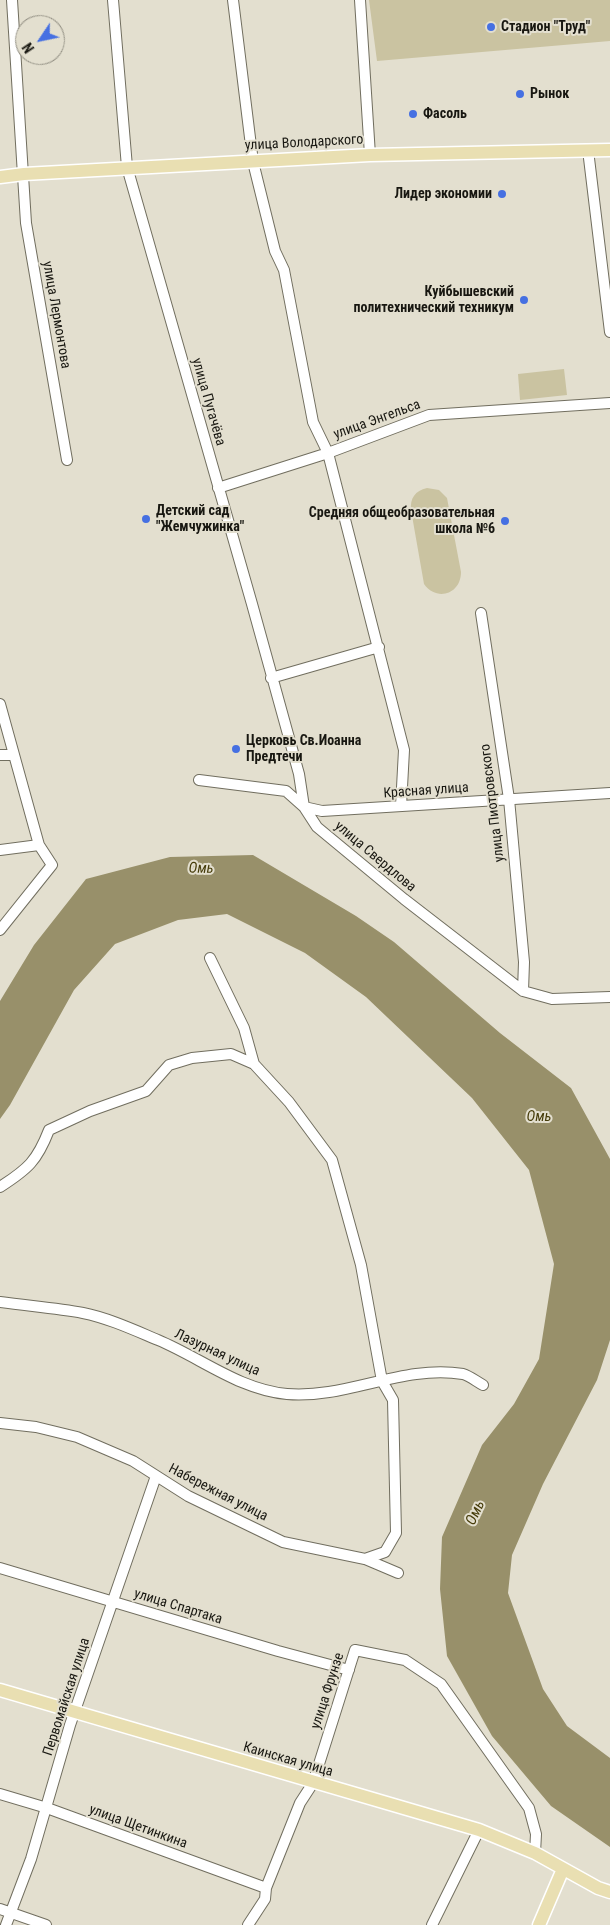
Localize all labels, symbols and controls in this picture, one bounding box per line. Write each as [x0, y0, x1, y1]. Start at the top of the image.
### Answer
north arrow [15, 15, 65, 65]
place label: Стадион "Труд" [501, 19, 590, 35]
marker: Стадион "Труд" [485, 21, 497, 33]
text: N [19, 40, 37, 56]
place label: Рынок [530, 86, 569, 102]
marker: Рынок [514, 88, 526, 100]
place label: Фасоль [423, 106, 467, 122]
marker: Фасоль [407, 108, 419, 120]
street label: улица Володарского [244, 132, 364, 154]
place label: Лидер экономии [394, 186, 492, 202]
marker: Лидер экономии [496, 188, 508, 200]
street label: улица Лермонтова [38, 260, 74, 370]
place label: Куйбышевский политехнический техникум [353, 284, 514, 316]
marker: Куйбышевский политехнический техникум [518, 294, 530, 306]
street label: улица Пугачёва [187, 356, 229, 448]
street label: улица Энгельса [331, 397, 423, 443]
place label: Детский сад "Жемчужинка" [156, 503, 244, 536]
place label: Средняя общеобразовательная школа №6 [309, 505, 495, 538]
marker: Детский сад "Жемчужинка" [140, 513, 152, 525]
marker: Средняя общеобразовательная школа №6 [499, 515, 511, 527]
place label: Церковь Св.Иоанна Предтечи [246, 733, 361, 766]
marker: Церковь Св.Иоанна Предтечи [230, 743, 242, 755]
street label: улица Пиотровского [477, 743, 509, 863]
street label: Красная улица [383, 780, 469, 802]
street label: улица Свердлова [331, 818, 419, 896]
water label: Омь [188, 860, 214, 878]
water label: Омь [526, 1108, 552, 1126]
street label: Лазурная улица [172, 1326, 262, 1380]
street label: Набережная улица [166, 1461, 270, 1525]
water label: Омь [463, 1498, 489, 1528]
street label: улица Спартака [132, 1586, 224, 1628]
street label: Первомайская улица [40, 1636, 94, 1758]
street label: улица Фрунзе [308, 1651, 348, 1731]
street label: Каинская улица [241, 1739, 335, 1781]
street label: улица Щетинкина [87, 1801, 189, 1853]

